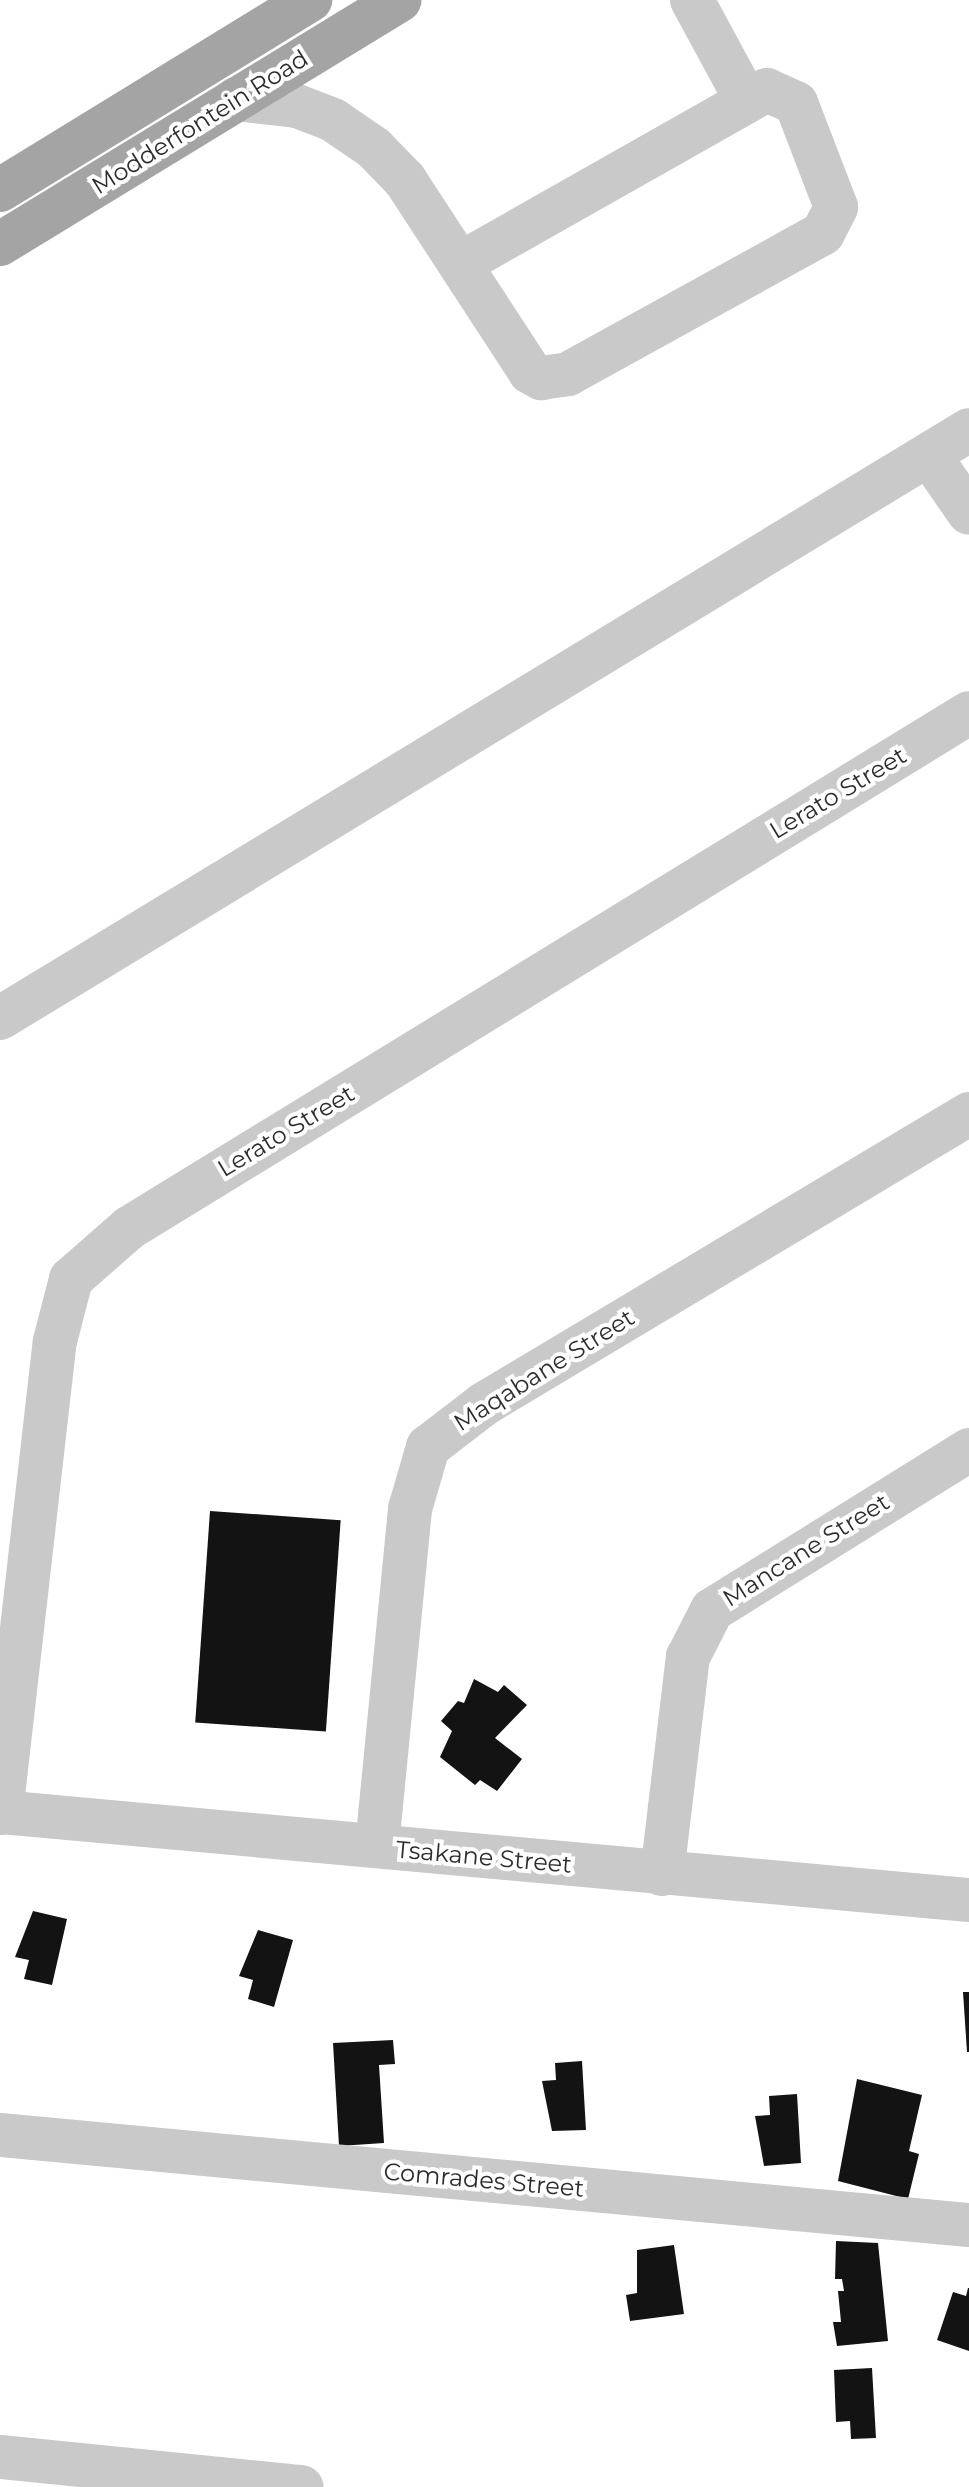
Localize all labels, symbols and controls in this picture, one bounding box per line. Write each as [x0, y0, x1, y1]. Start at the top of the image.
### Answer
street label: Modderfontein Road [87, 44, 313, 200]
street label: Lerato Street [764, 741, 912, 845]
street label: Lerato Street [212, 1079, 360, 1183]
street label: Maqabane Street [448, 1303, 640, 1437]
street label: Mancane Street [718, 1487, 894, 1613]
street label: Tsakane Street [395, 1835, 573, 1879]
street label: Comrades Street [383, 2157, 585, 2203]

